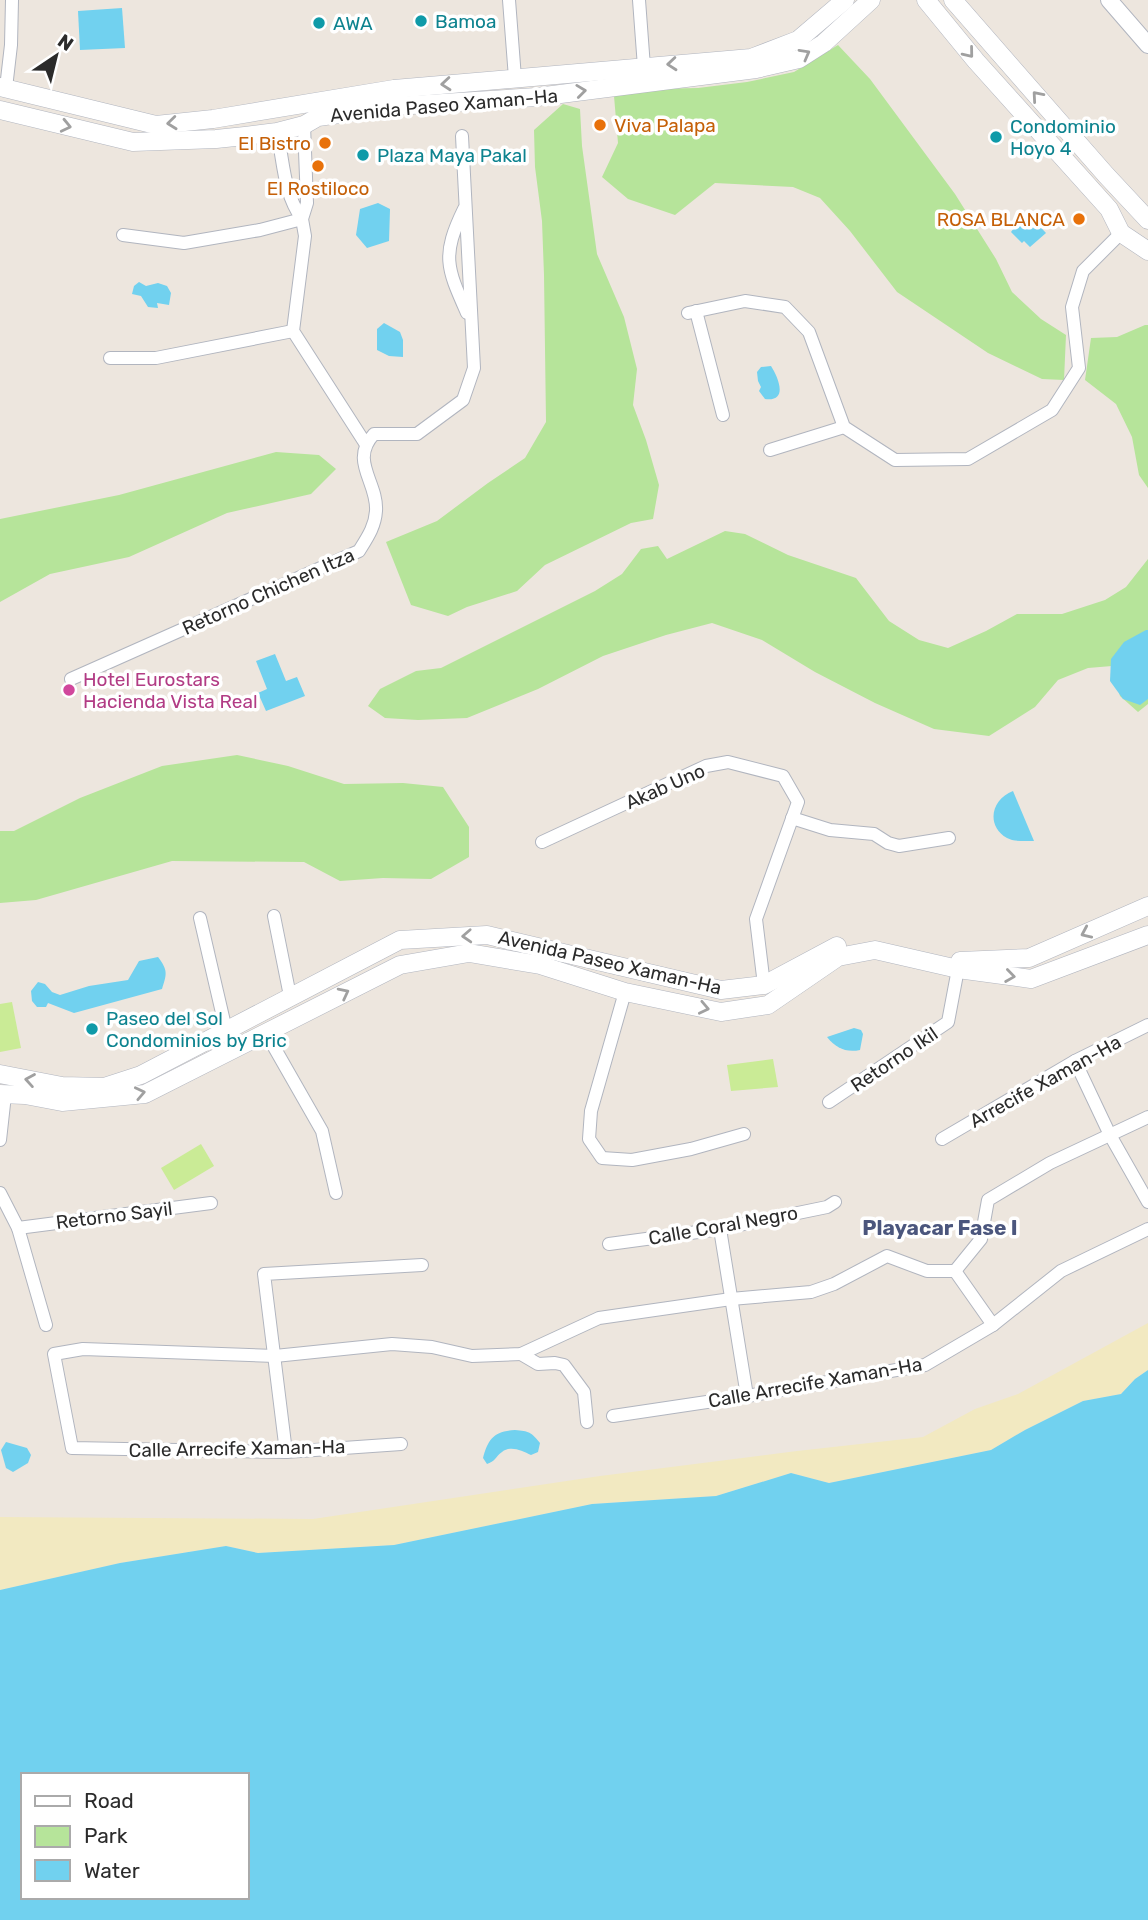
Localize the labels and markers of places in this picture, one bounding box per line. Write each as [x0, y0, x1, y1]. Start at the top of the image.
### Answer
place label: Bamoa [435, 10, 496, 33]
place label: AWA [333, 12, 373, 35]
marker: Bamoa [413, 13, 429, 29]
marker: AWA [311, 15, 327, 31]
place label: Viva Palapa [614, 114, 716, 137]
place label: Condominio Hoyo 4 [1010, 115, 1116, 160]
marker: Viva Palapa [592, 117, 608, 133]
marker: Condominio Hoyo 4 [988, 129, 1004, 145]
place label: El Bistro [238, 132, 311, 155]
marker: El Bistro [317, 135, 333, 151]
place label: Plaza Maya Pakal [377, 144, 527, 167]
marker: Plaza Maya Pakal [355, 147, 371, 163]
marker: El Rostiloco [310, 158, 326, 174]
place label: El Rostiloco [267, 177, 369, 200]
place label: ROSA BLANCA [937, 208, 1065, 231]
marker: ROSA BLANCA [1071, 211, 1087, 227]
place label: Hotel Eurostars Hacienda Vista Real [83, 668, 258, 713]
marker: Hotel Eurostars Hacienda Vista Real [61, 682, 77, 698]
place label: Paseo del Sol Condominios by Bric [106, 1007, 287, 1052]
marker: Paseo del Sol Condominios by Bric [84, 1021, 100, 1037]

